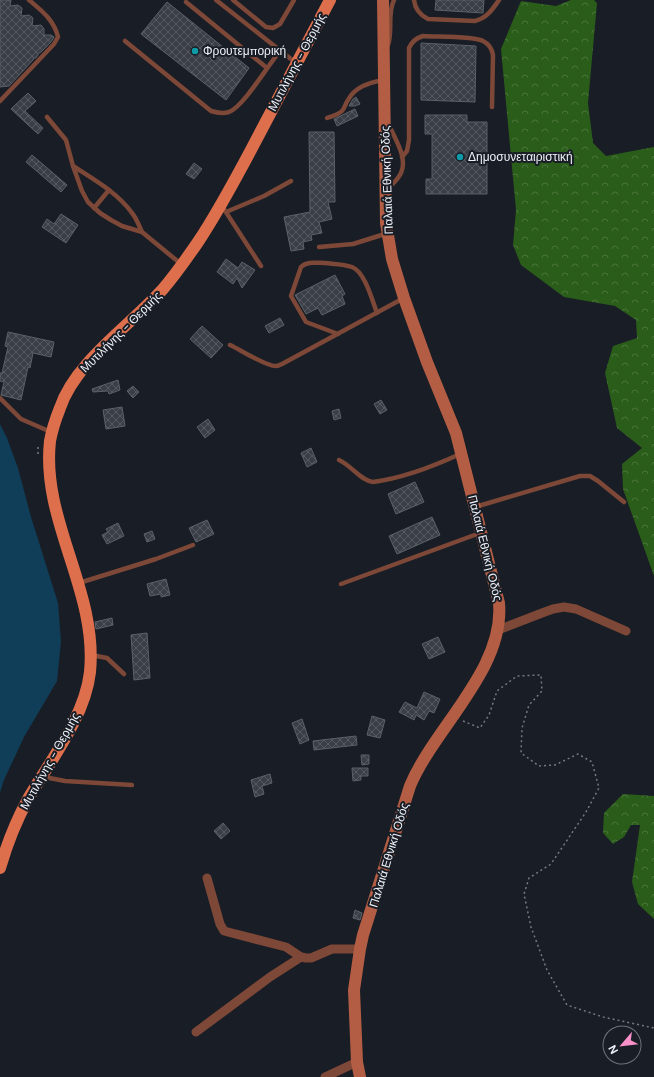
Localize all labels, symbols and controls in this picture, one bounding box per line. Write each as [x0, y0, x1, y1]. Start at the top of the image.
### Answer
street label: Μυτιλήνης - Θερμής [264, 10, 330, 114]
place label: Φρουτεμπορική [203, 43, 286, 59]
marker: Φρουτεμπορική [190, 46, 200, 56]
street label: Παλαιά Εθνική Οδός [377, 125, 397, 235]
place label: Δημοσυνεταιριστική [468, 149, 573, 165]
marker: Δημοσυνεταιριστική [455, 152, 465, 162]
street label: Μυτιλήνης - Θερμής [77, 288, 165, 376]
street label: Παλαιά Εθνική Οδός [464, 493, 506, 603]
street label: Μυτιλήνης - Θερμής [17, 709, 83, 812]
street label: Παλαιά Εθνική Οδός [365, 800, 413, 909]
north arrow [602, 1025, 642, 1065]
text: N [605, 1043, 621, 1057]

